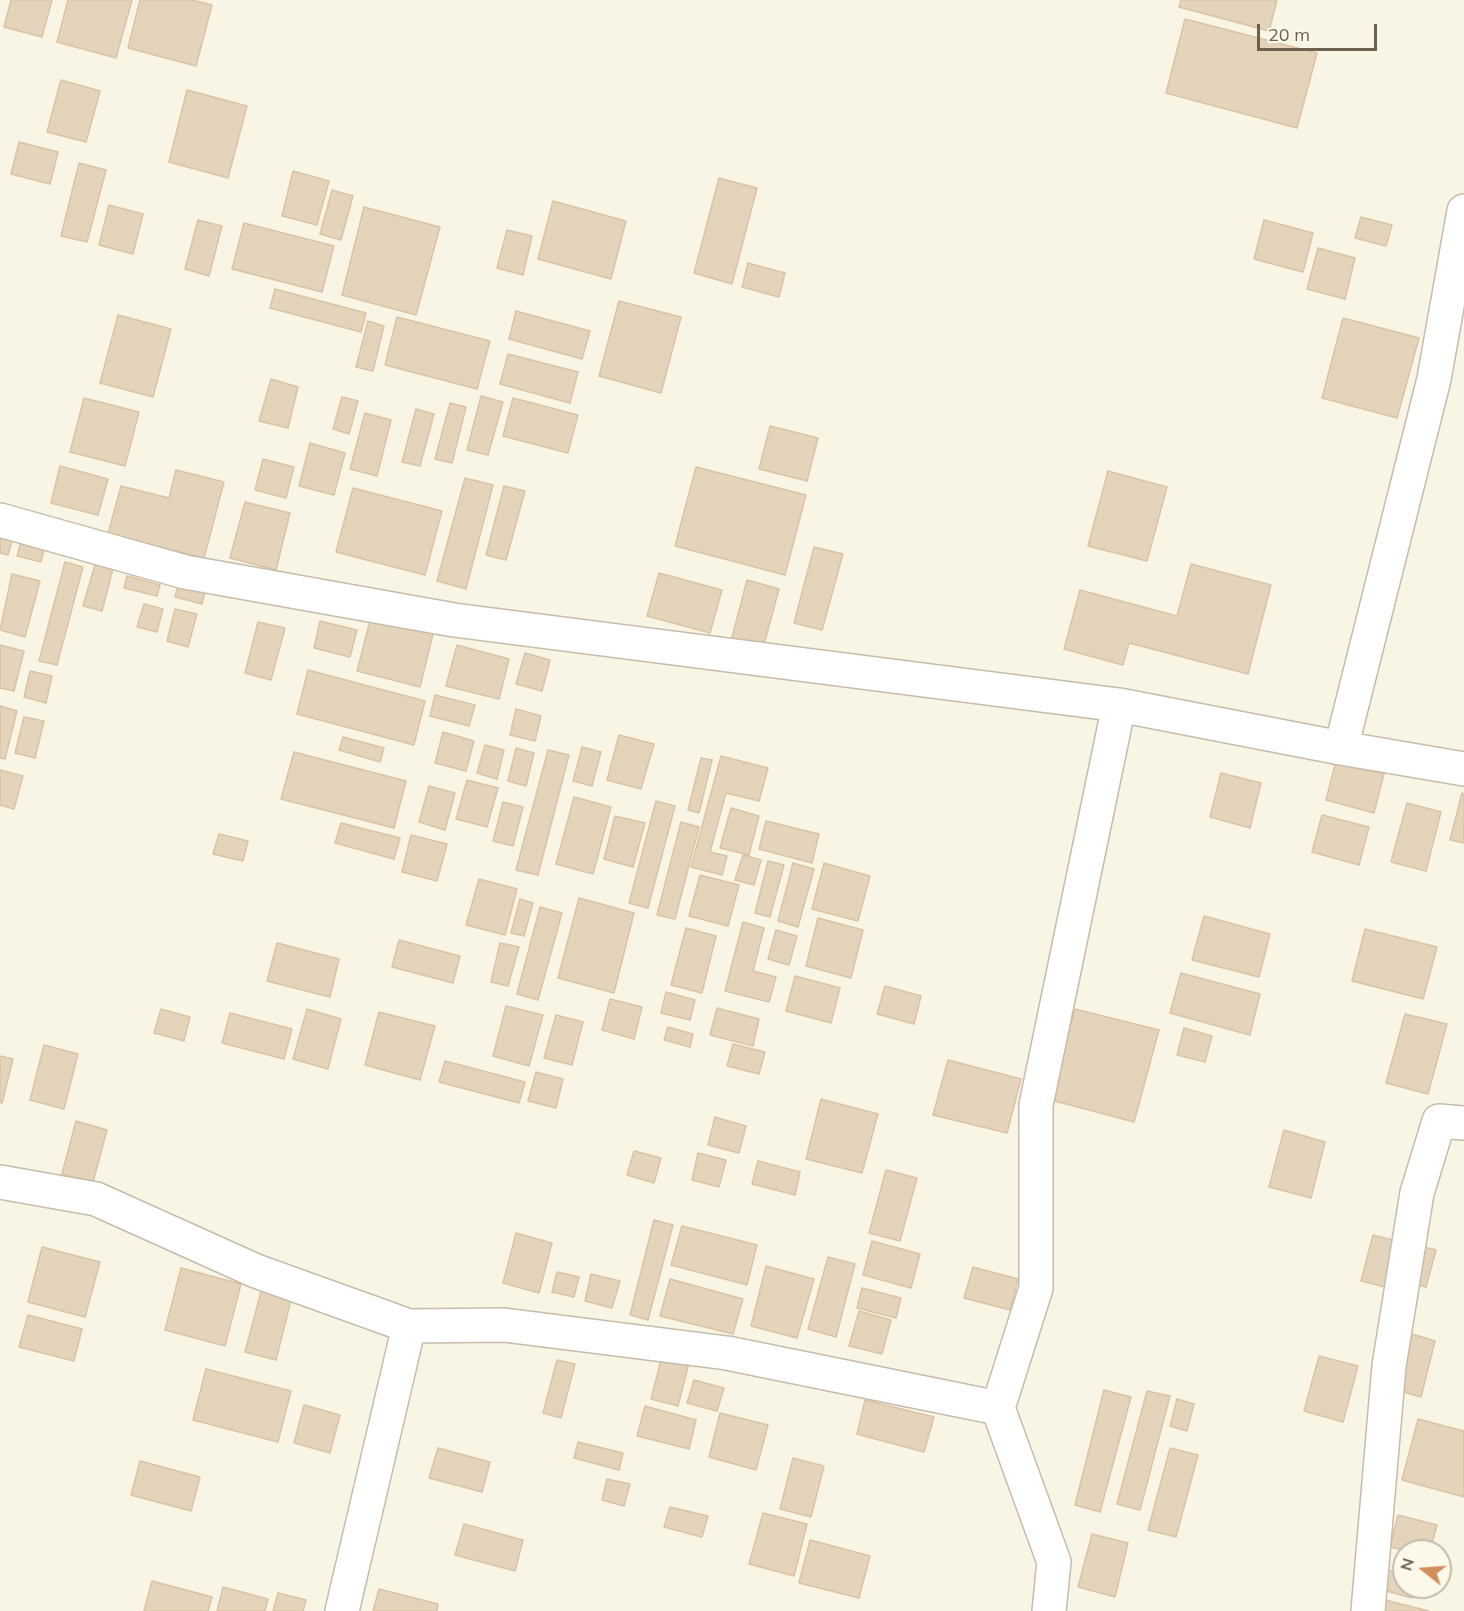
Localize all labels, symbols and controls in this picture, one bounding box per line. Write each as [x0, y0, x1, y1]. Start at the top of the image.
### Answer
scale bar [1260, 12, 1380, 50]
text: 20 m [1268, 23, 1310, 46]
north arrow [1392, 1539, 1452, 1599]
text: N [1395, 1556, 1418, 1573]

